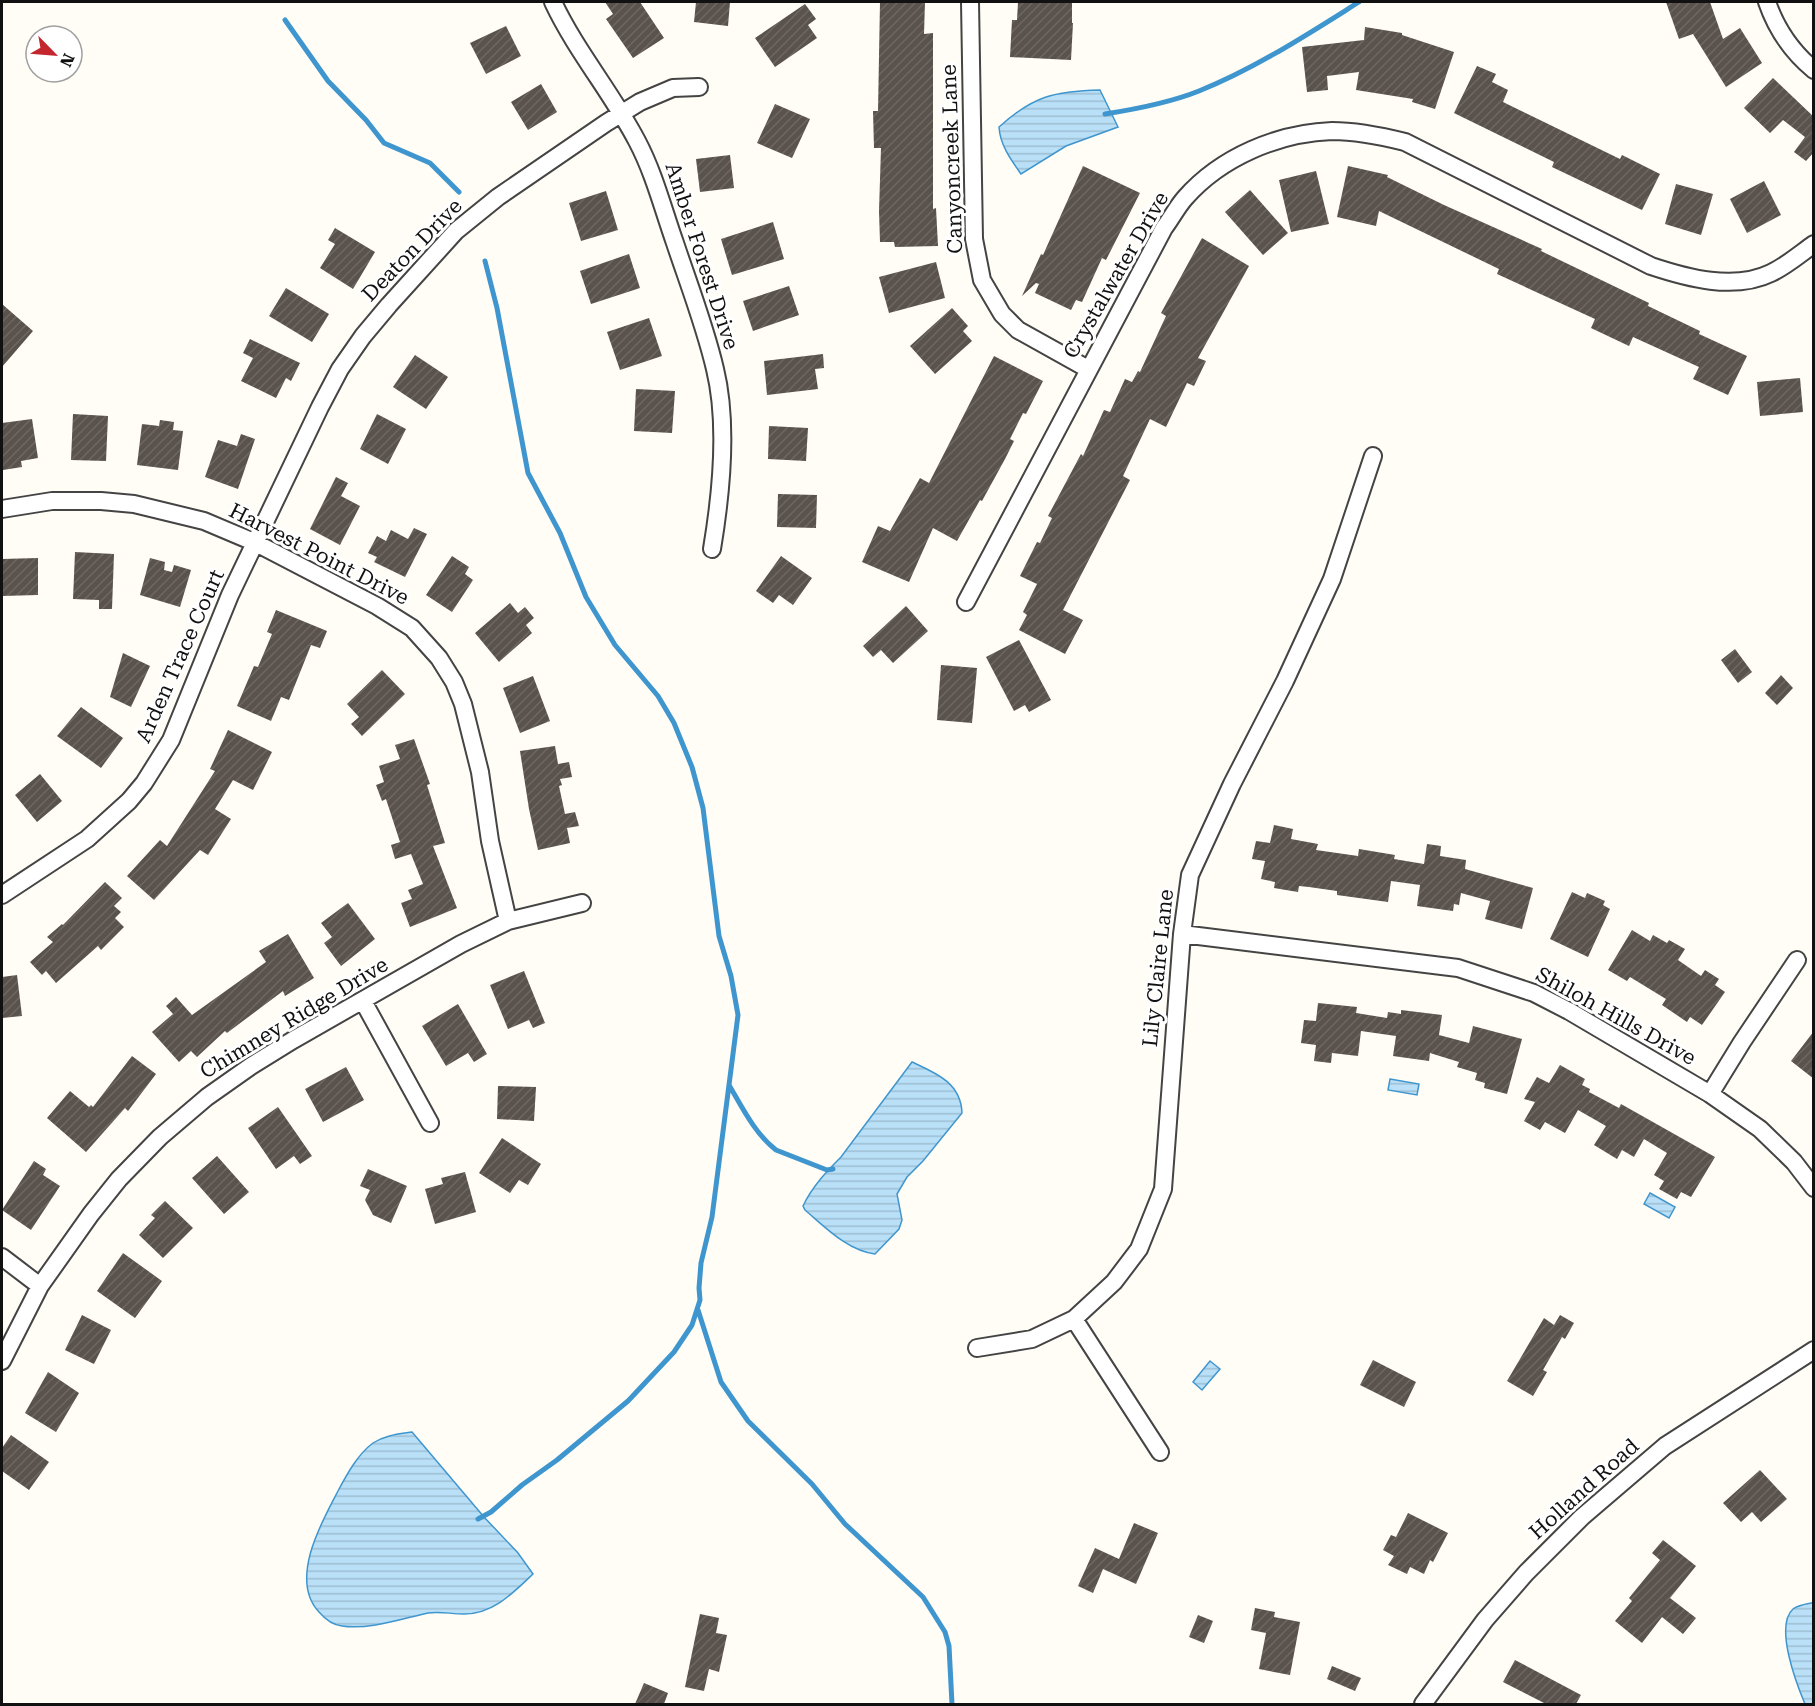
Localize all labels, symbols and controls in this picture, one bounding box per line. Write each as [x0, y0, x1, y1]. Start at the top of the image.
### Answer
north arrow [24, 24, 84, 84]
text: N [56, 51, 78, 70]
street label: Canyoncreek Lane [937, 64, 967, 254]
street label: Amber Forest Drive [660, 160, 744, 352]
street label: Crystalwater Drive [1059, 188, 1173, 362]
street label: Deaton Drive [357, 194, 467, 306]
street label: Harvest Point Drive [225, 498, 413, 610]
street label: Arden Trace Court [131, 566, 229, 746]
street label: Lily Claire Lane [1138, 888, 1178, 1048]
street label: Chimney Ridge Drive [196, 952, 392, 1084]
street label: Shiloh Hills Drive [1532, 962, 1700, 1070]
street label: Holland Road [1525, 1433, 1644, 1544]

